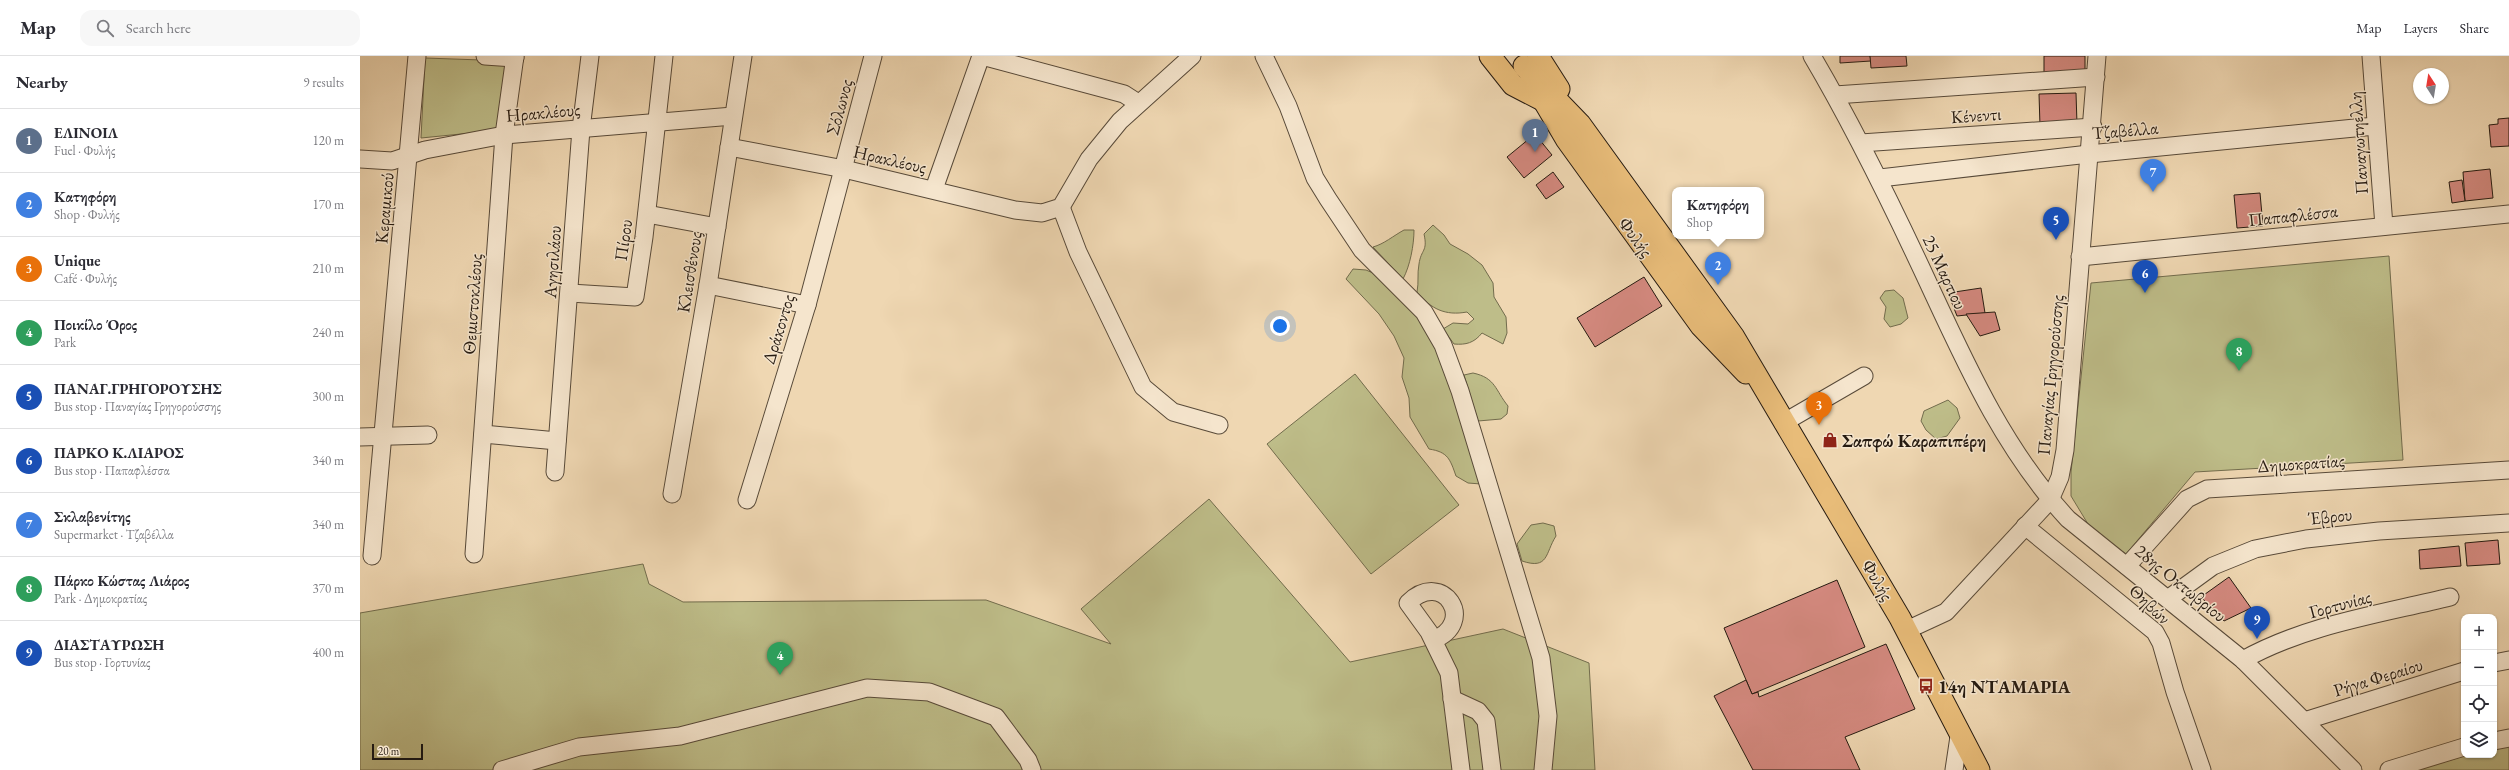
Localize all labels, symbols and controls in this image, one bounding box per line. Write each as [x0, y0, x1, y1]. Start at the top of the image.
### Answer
search box [80, 10, 360, 46]
text: Map [20, 15, 56, 40]
icon: search [94, 17, 116, 39]
text: Search here [126, 18, 191, 37]
text: Map [2356, 19, 2381, 37]
text: Layers [2403, 19, 2438, 37]
text: Share [2460, 19, 2489, 37]
north arrow [2413, 68, 2449, 104]
text: Nearby [16, 71, 68, 93]
text: 9 results [303, 74, 344, 91]
street label: Σόλωνος [820, 76, 858, 138]
street label: Παναγωτηελλη [2343, 91, 2373, 195]
street label: Ηρακλέους [505, 97, 581, 127]
street label: Κένεντι [1950, 102, 2002, 128]
street label: Τζαβέλλα [2091, 116, 2160, 144]
pin: 1 [1522, 119, 1548, 152]
text: ΕΛΙΝΟΙΛ [54, 123, 118, 142]
text: 1 [26, 132, 32, 149]
text: 120 m [313, 132, 344, 149]
street label: Ηρακλέους [851, 139, 929, 179]
text: Fuel · Φυλής [54, 142, 115, 159]
pin: 7 [2140, 159, 2166, 192]
street label: Κεραμικού [369, 171, 399, 245]
text: Κατηφόρη [54, 187, 117, 206]
popup [1672, 187, 1764, 239]
text: Κατηφόρη [1687, 195, 1749, 214]
text: 2 [26, 196, 32, 213]
text: 170 m [313, 196, 344, 213]
street label: Παπαφλέσσα [2247, 199, 2340, 231]
text: Shop · Φυλής [54, 206, 120, 223]
pin: 5 [2043, 207, 2069, 240]
street label: Φυλής [1614, 212, 1658, 262]
text: Shop [1687, 214, 1713, 231]
street label: Πίρου [609, 218, 637, 262]
street label: Αγησιλάου [538, 225, 566, 300]
street label: Κλεισθένους [671, 230, 707, 314]
street label: 25 Μαρτιου [1918, 231, 1972, 313]
text: Unique [54, 251, 100, 270]
pin: 2 [1705, 252, 1731, 285]
street label: Θεμιστοκλέους [457, 253, 487, 355]
text: 3 [26, 260, 32, 277]
text: 210 m [313, 260, 344, 277]
pin: 6 [2132, 260, 2158, 293]
text: Café · Φυλής [54, 270, 117, 287]
street label: Δράκοντος [757, 291, 799, 367]
street label: Παναγίας Γρηγορούσσης [2032, 294, 2068, 456]
text: Ποικίλο Όρος [54, 315, 137, 334]
your location [1270, 316, 1290, 336]
text: 4 [26, 324, 32, 341]
text: 240 m [313, 324, 344, 341]
text: Park [54, 334, 76, 351]
pin: 8 [2226, 338, 2252, 371]
text: ΠΑΝΑΓ.ΓΡΗΓΟΡΟΥΣΗΣ [54, 379, 222, 398]
text: 5 [26, 388, 32, 405]
text: 300 m [313, 388, 344, 405]
pin: 3 [1806, 392, 1832, 425]
text: Bus stop · Παναγίας Γρηγορούσσης [54, 398, 221, 415]
place label: Σαπφώ Καραπιπέρη [1842, 429, 1986, 452]
shop icon: Σαπφώ Καραπιπέρη [1821, 431, 1839, 449]
text: ΠΑΡΚΟ Κ.ΛΙΑΡΟΣ [54, 443, 184, 462]
street label: Δημοκρατίας [2257, 448, 2345, 478]
text: 6 [26, 452, 32, 469]
text: 340 m [313, 452, 344, 469]
text: Bus stop · Παπαφλέσσα [54, 462, 170, 479]
street label: Έβρου [2307, 502, 2353, 530]
text: Σκλαβενίτης [54, 507, 131, 526]
text: 7 [26, 516, 32, 533]
text: 340 m [313, 516, 344, 533]
text: Supermarket · Τζαβέλλα [54, 526, 174, 543]
street label: 28ης Οκτωβρίου [2131, 539, 2231, 627]
street label: Φυλής [1857, 555, 1899, 605]
text: Πάρκο Κώστας Λιάρος [54, 571, 189, 590]
street label: Θηβών [2124, 579, 2176, 629]
text: 8 [26, 580, 32, 597]
text: 370 m [313, 580, 344, 597]
street label: Γορτυνίας [2306, 585, 2374, 623]
text: Park · Δημοκρατίας [54, 590, 147, 607]
pin: 9 [2244, 606, 2270, 639]
map controls [2461, 614, 2497, 758]
button: + [2461, 614, 2497, 650]
text: ΔΙΑΣΤΑΥΡΩΣΗ [54, 635, 164, 654]
pin: 4 [767, 642, 793, 675]
text: 9 [26, 644, 32, 661]
text: 400 m [313, 644, 344, 661]
button: − [2461, 650, 2497, 686]
street label: Ρήγα Φεραίου [2331, 653, 2425, 701]
text: Bus stop · Γορτυνίας [54, 654, 150, 671]
place label: 14η ΝΤΑΜΑΡΙΑ [1938, 675, 2072, 698]
bus stop icon: 14η ΝΤΑΜΑΡΙΑ [1917, 677, 1935, 695]
button: locate [2461, 686, 2497, 722]
button: layers [2461, 722, 2497, 758]
scale bar [372, 742, 423, 761]
text: 20 m [378, 744, 399, 758]

